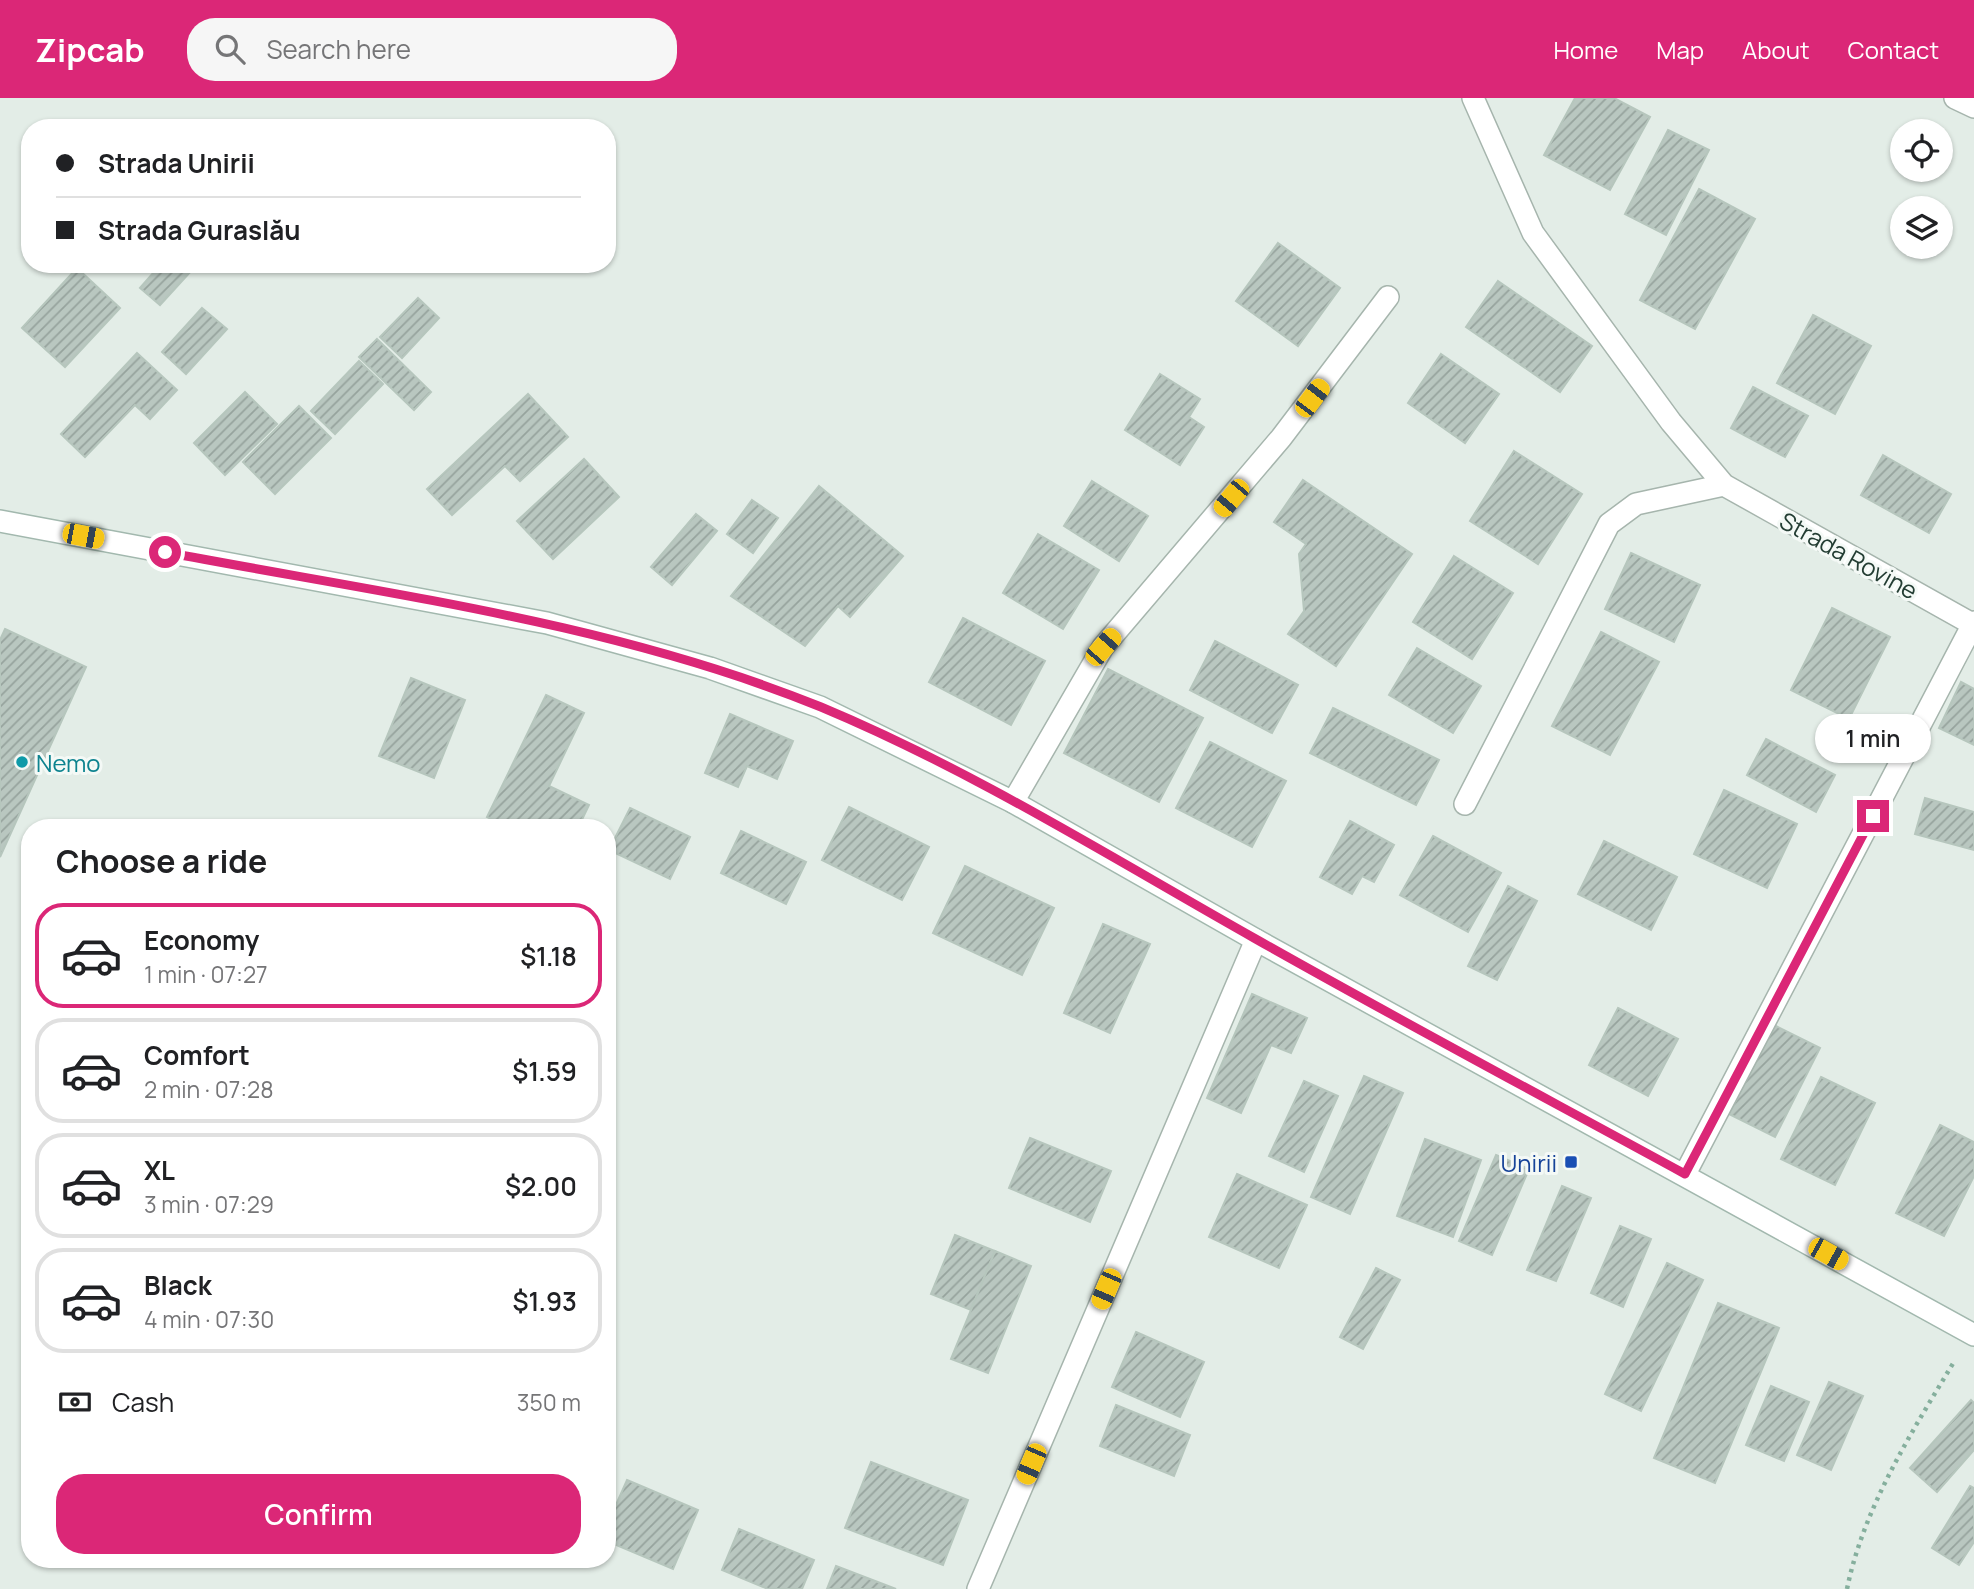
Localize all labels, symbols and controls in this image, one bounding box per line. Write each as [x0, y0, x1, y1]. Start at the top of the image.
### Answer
search box [187, 18, 677, 81]
text: Zipcab [35, 27, 145, 72]
icon: search [211, 30, 249, 68]
text: Search here [267, 31, 411, 67]
text: Home [1553, 33, 1618, 66]
text: Map [1656, 33, 1704, 66]
text: About [1742, 33, 1810, 66]
text: Contact [1848, 33, 1939, 66]
map controls [1890, 119, 1953, 259]
button: locate [1890, 119, 1953, 182]
text: Strada Unirii [98, 145, 255, 181]
button: layers [1890, 196, 1953, 259]
text: Strada Guraslău [98, 212, 301, 248]
car [1291, 375, 1334, 421]
car [1210, 475, 1253, 521]
street label: Strada Rovine [1774, 503, 1924, 607]
car [61, 522, 106, 550]
route start [149, 536, 181, 568]
car [1082, 624, 1125, 670]
callout: 1 min [1815, 714, 1931, 764]
text: 1 min [1846, 722, 1900, 754]
place label: Nemo [36, 746, 101, 779]
marker: Nemo [14, 754, 30, 770]
route end [1857, 800, 1889, 832]
text: Choose a ride [56, 839, 267, 883]
text: Economy [144, 922, 259, 958]
icon: car [60, 924, 123, 987]
text: $1.18 [520, 938, 577, 974]
text: 1 min · 07:27 [144, 958, 268, 990]
text: Comfort [144, 1037, 250, 1073]
icon: car [60, 1039, 123, 1102]
text: $1.59 [512, 1053, 577, 1089]
text: 2 min · 07:28 [144, 1073, 274, 1105]
place label: Unirii [1500, 1146, 1557, 1179]
text: XL [144, 1152, 175, 1188]
icon: car [60, 1154, 123, 1217]
marker: Unirii [1563, 1154, 1579, 1170]
text: $2.00 [505, 1168, 577, 1204]
text: 3 min · 07:29 [144, 1188, 274, 1220]
car [1805, 1235, 1852, 1273]
car [1089, 1266, 1124, 1312]
text: Black [144, 1267, 212, 1303]
icon: car [60, 1269, 123, 1332]
text: $1.93 [513, 1283, 577, 1319]
text: 4 min · 07:30 [144, 1303, 274, 1335]
icon: cash [56, 1383, 94, 1421]
text: Cash [112, 1384, 174, 1420]
text: 350 m [517, 1386, 581, 1418]
car [1014, 1441, 1049, 1487]
button: Confirm [56, 1474, 581, 1554]

